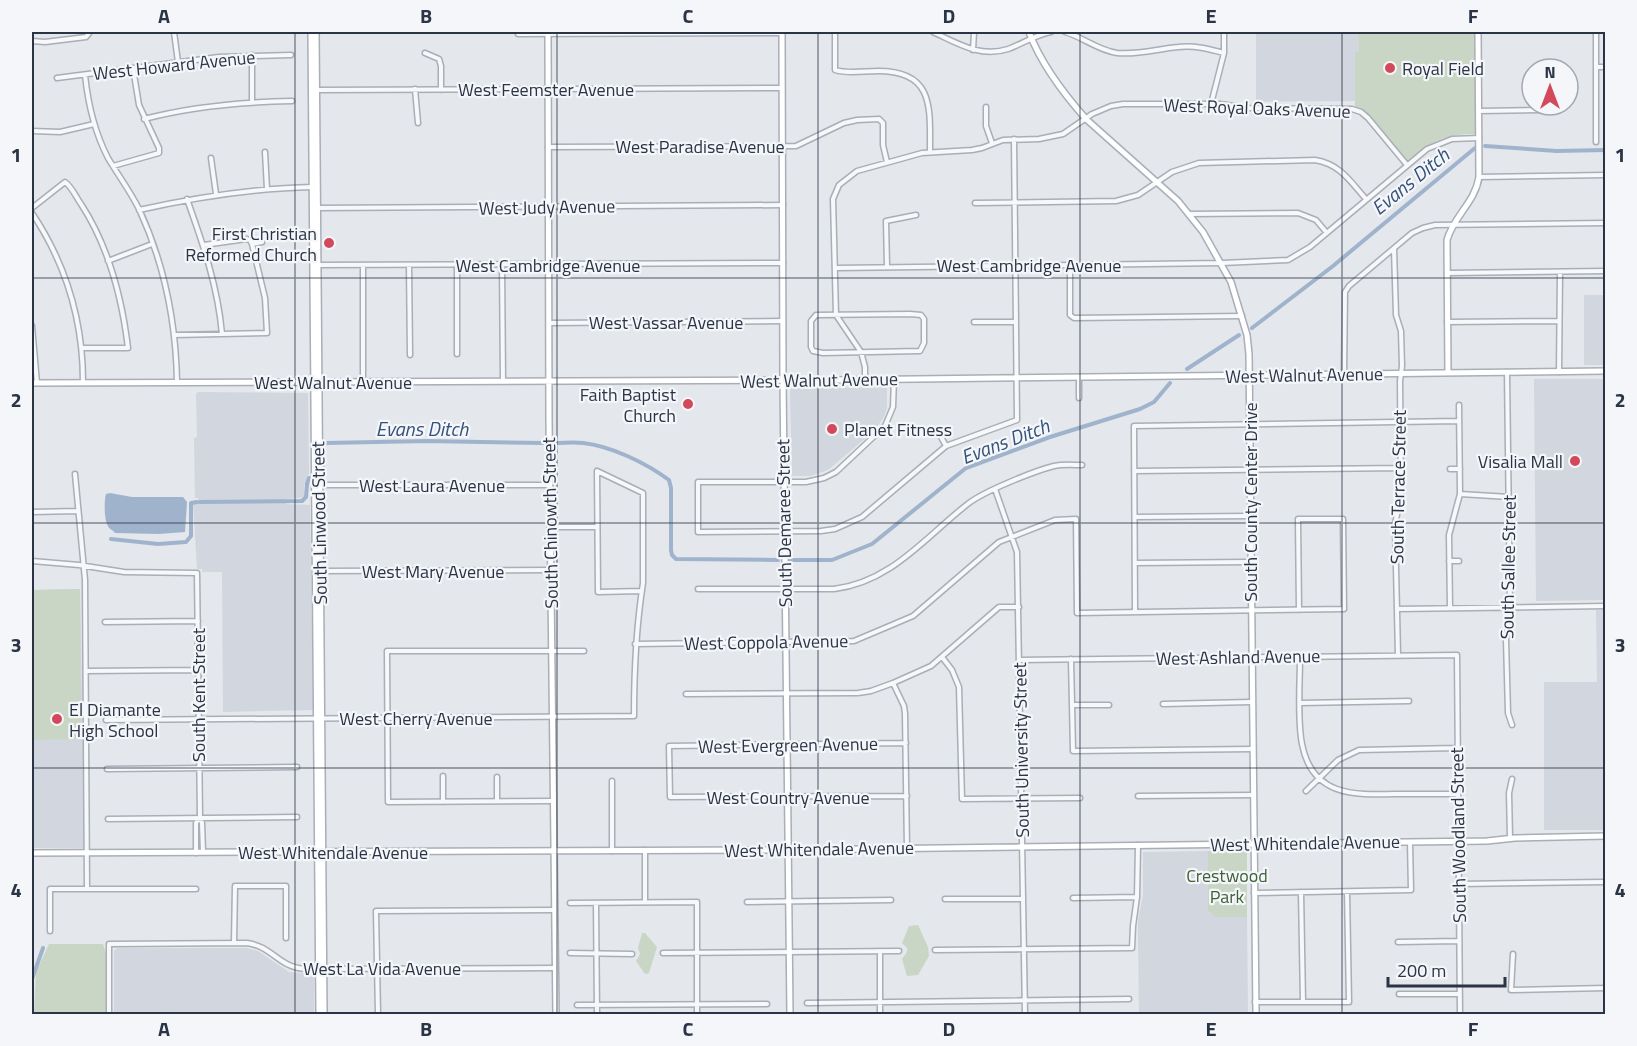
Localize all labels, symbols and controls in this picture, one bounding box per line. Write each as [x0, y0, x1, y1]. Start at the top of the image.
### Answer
text: A [158, 0, 170, 31]
text: B [420, 0, 432, 31]
text: C [683, 0, 694, 31]
text: D [943, 0, 955, 31]
text: E [1205, 0, 1217, 31]
text: F [1468, 0, 1479, 31]
street label: West Howard Avenue [91, 43, 257, 87]
place label: Royal Field [1402, 55, 1484, 82]
north arrow [1520, 57, 1580, 117]
text: N [1544, 60, 1556, 84]
marker: Royal Field [1383, 61, 1397, 75]
street label: West Feemster Avenue [458, 76, 634, 103]
street label: West Royal Oaks Avenue [1163, 91, 1351, 125]
street label: West Paradise Avenue [615, 133, 785, 160]
text: 1 [10, 139, 22, 170]
water label: Evans Ditch [1364, 139, 1456, 222]
text: 1 [1614, 139, 1626, 170]
street label: West Judy Avenue [478, 192, 616, 222]
place label: First Christian Reformed Church [185, 220, 317, 268]
marker: First Christian Reformed Church [322, 236, 336, 250]
street label: West Cambridge Avenue [456, 252, 640, 279]
street label: West Cambridge Avenue [937, 252, 1121, 279]
street label: West Vassar Avenue [589, 309, 743, 336]
street label: West Walnut Avenue [1225, 360, 1383, 390]
street label: West Walnut Avenue [740, 365, 898, 395]
street label: West Walnut Avenue [254, 369, 412, 396]
place label: Faith Baptist Church [580, 381, 677, 429]
text: 2 [10, 384, 22, 415]
text: 2 [1614, 384, 1626, 415]
marker: Faith Baptist Church [681, 397, 695, 411]
street label: South County Center Drive [1237, 402, 1264, 602]
street label: South Terrace Street [1383, 409, 1413, 564]
water label: Evans Ditch [956, 410, 1055, 472]
water label: Evans Ditch [376, 413, 469, 444]
place label: Planet Fitness [844, 416, 952, 443]
marker: Planet Fitness [825, 422, 839, 436]
street label: South Chinowth Street [535, 436, 565, 609]
street label: South Demaree Street [769, 438, 799, 607]
street label: South Linwood Street [304, 440, 334, 605]
place label: Visalia Mall [1478, 448, 1563, 475]
marker: Visalia Mall [1568, 454, 1582, 468]
street label: West Laura Avenue [359, 472, 505, 499]
street label: South Sallee Street [1493, 494, 1523, 639]
street label: West Mary Avenue [362, 558, 504, 585]
street label: South Kent Street [185, 627, 212, 762]
street label: West Coppola Avenue [684, 627, 848, 657]
text: 3 [10, 629, 22, 660]
text: 3 [1614, 629, 1626, 660]
street label: West Ashland Avenue [1155, 642, 1321, 672]
street label: South University Street [1006, 661, 1036, 838]
place label: El Diamante High School [69, 696, 161, 744]
street label: West Cherry Avenue [339, 705, 493, 732]
marker: El Diamante High School [50, 712, 64, 726]
street label: West Evergreen Avenue [698, 730, 878, 760]
street label: South Woodland Street [1443, 746, 1473, 923]
street label: West Country Avenue [706, 784, 870, 811]
street label: West Whitendale Avenue [1210, 828, 1400, 858]
street label: West Whitendale Avenue [724, 834, 914, 864]
street label: West Whitendale Avenue [238, 839, 428, 866]
park label: Crestwood Park [1186, 862, 1268, 910]
text: 4 [10, 874, 22, 905]
text: 4 [1614, 874, 1626, 905]
scale bar [1388, 950, 1505, 988]
street label: West La Vida Avenue [303, 955, 461, 982]
text: 200 m [1397, 957, 1446, 984]
text: A [158, 1013, 170, 1044]
text: B [420, 1013, 432, 1044]
text: C [683, 1013, 694, 1044]
text: D [943, 1013, 955, 1044]
text: E [1205, 1013, 1217, 1044]
text: F [1468, 1013, 1479, 1044]

